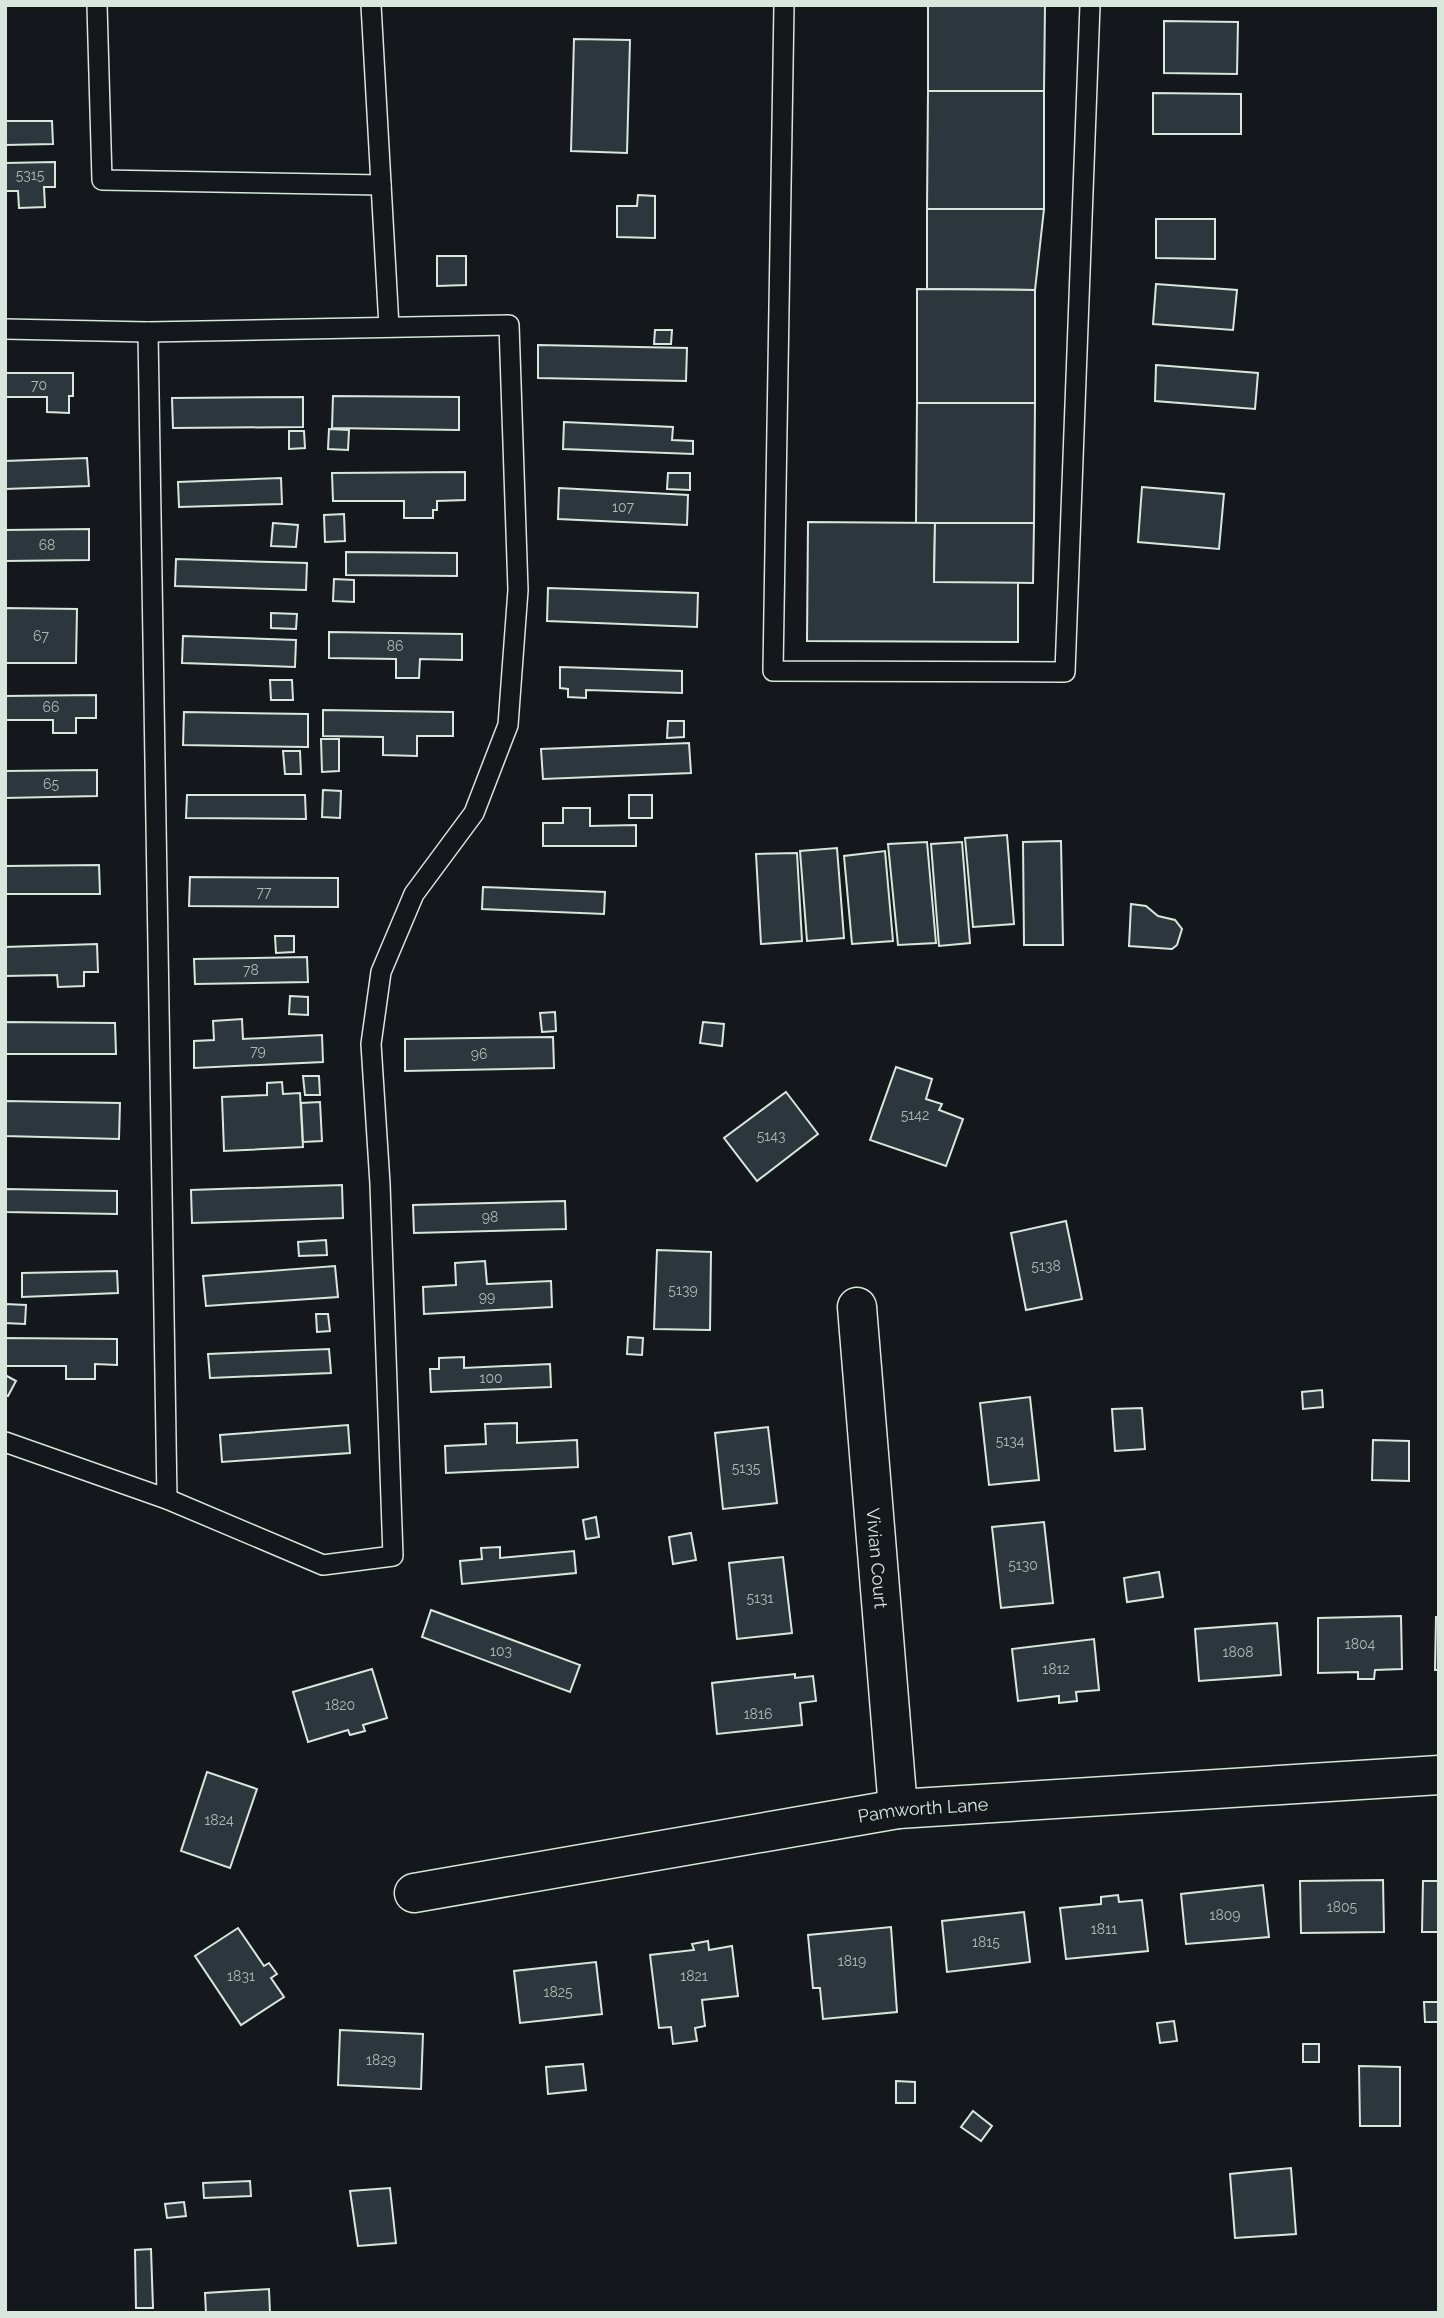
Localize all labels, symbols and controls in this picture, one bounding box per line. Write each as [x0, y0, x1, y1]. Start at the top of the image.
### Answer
house number: 5315 [16, 167, 45, 183]
house number: 70 [31, 377, 47, 393]
house number: 107 [612, 499, 634, 515]
house number: 68 [39, 537, 55, 553]
house number: 67 [33, 628, 49, 644]
house number: 86 [387, 638, 403, 654]
house number: 66 [43, 699, 59, 715]
house number: 65 [43, 776, 59, 792]
house number: 77 [257, 884, 272, 900]
house number: 78 [243, 962, 259, 978]
house number: 79 [250, 1043, 266, 1059]
house number: 96 [471, 1046, 487, 1062]
house number: 5142 [901, 1107, 929, 1123]
house number: 5143 [757, 1128, 785, 1144]
house number: 98 [482, 1209, 498, 1225]
house number: 5138 [1031, 1258, 1061, 1274]
house number: 5139 [668, 1282, 698, 1298]
house number: 99 [479, 1289, 495, 1305]
house number: 100 [479, 1370, 503, 1386]
house number: 5134 [996, 1433, 1025, 1449]
house number: 5135 [732, 1460, 761, 1476]
street label: Vivian Court [863, 1507, 892, 1609]
house number: 5130 [1008, 1557, 1038, 1573]
house number: 5131 [746, 1590, 774, 1606]
house number: 1804 [1345, 1636, 1376, 1652]
house number: 103 [490, 1643, 512, 1659]
house number: 1808 [1222, 1644, 1254, 1660]
house number: 1812 [1042, 1661, 1070, 1677]
house number: 1820 [325, 1697, 355, 1713]
house number: 1816 [744, 1706, 772, 1722]
street label: Pamworth Lane [856, 1793, 989, 1826]
house number: 1824 [204, 1812, 234, 1828]
house number: 1805 [1327, 1899, 1358, 1915]
house number: 1809 [1209, 1907, 1241, 1923]
house number: 1811 [1091, 1921, 1117, 1937]
house number: 1815 [972, 1934, 1000, 1950]
house number: 1819 [838, 1953, 866, 1969]
house number: 1831 [227, 1968, 255, 1984]
house number: 1821 [680, 1968, 708, 1984]
house number: 1825 [543, 1984, 573, 2000]
house number: 1829 [366, 2052, 396, 2068]

